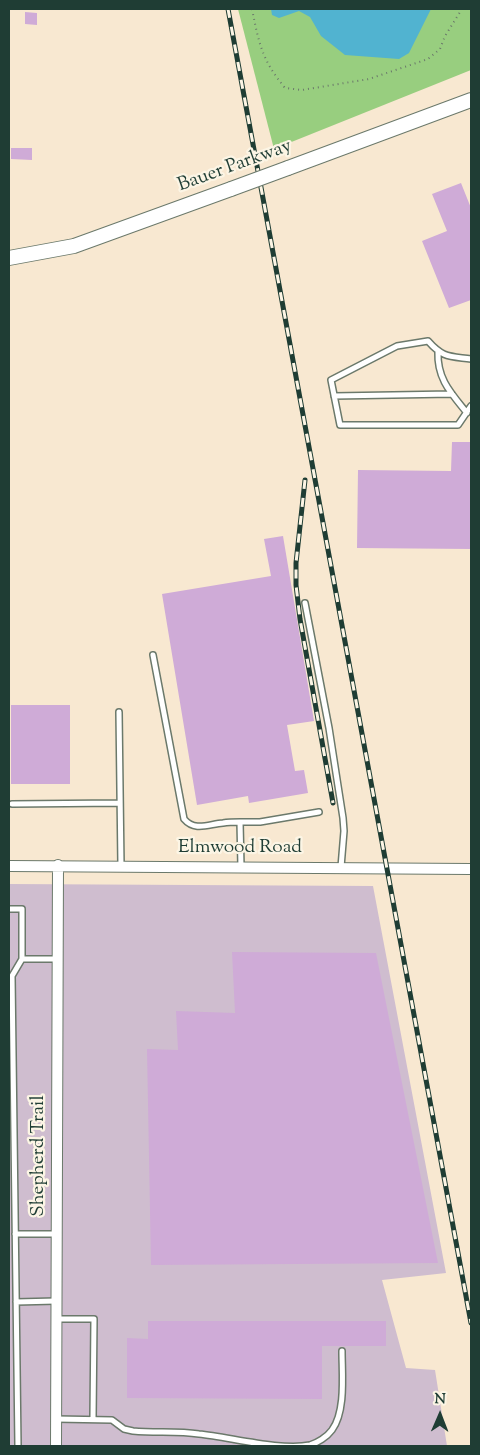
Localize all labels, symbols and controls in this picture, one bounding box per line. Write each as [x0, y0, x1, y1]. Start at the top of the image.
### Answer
street label: Bauer Parkway [175, 136, 295, 198]
street label: Elmwood Road [178, 838, 302, 860]
street label: Shepherd Trail [29, 1095, 51, 1217]
north arrow [415, 1390, 465, 1440]
text: N [434, 1390, 446, 1410]

